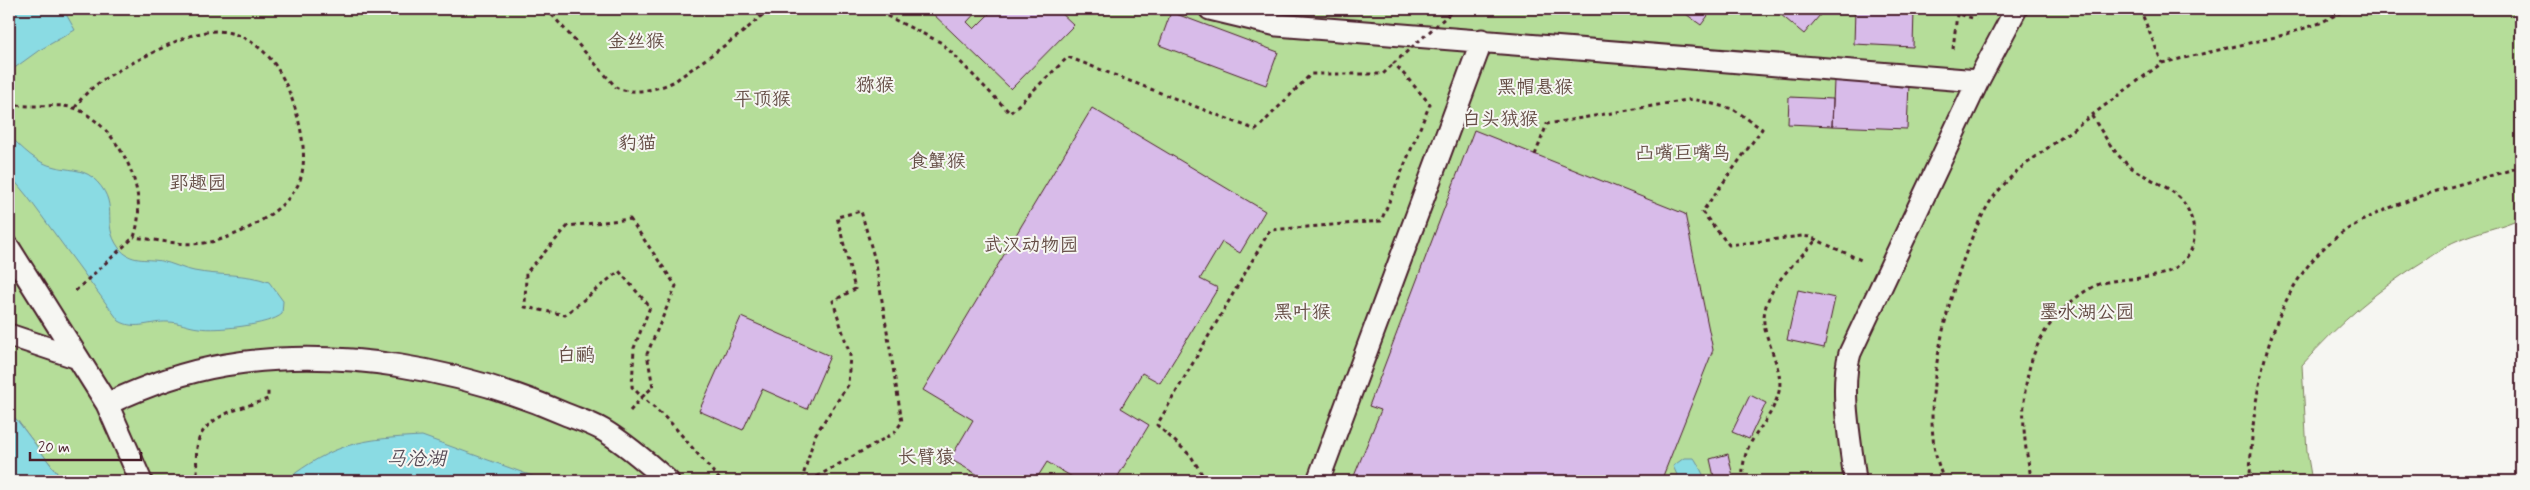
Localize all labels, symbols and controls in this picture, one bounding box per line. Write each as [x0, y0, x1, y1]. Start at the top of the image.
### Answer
park label: 金丝猴 [607, 29, 665, 54]
park label: 猕猴 [856, 73, 894, 98]
park label: 黑帽悬猴 [1497, 75, 1573, 100]
park label: 平顶猴 [733, 87, 791, 112]
park label: 白头狨猴 [1462, 107, 1538, 132]
park label: 豹猫 [618, 131, 656, 156]
park label: 凸嘴巨嘴鸟 [1635, 141, 1731, 166]
park label: 食蟹猴 [908, 149, 966, 174]
park label: 郢趣园 [169, 171, 227, 196]
park label: 武汉动物园 [983, 233, 1079, 258]
park label: 黑叶猴 [1273, 300, 1331, 325]
park label: 墨水湖公园 [2039, 300, 2135, 325]
park label: 白鹂 [557, 343, 595, 368]
scale bar [30, 430, 141, 462]
text: 20 m [38, 438, 70, 458]
park label: 长臂猿 [897, 445, 955, 470]
water label: 马沧湖 [386, 446, 448, 473]

